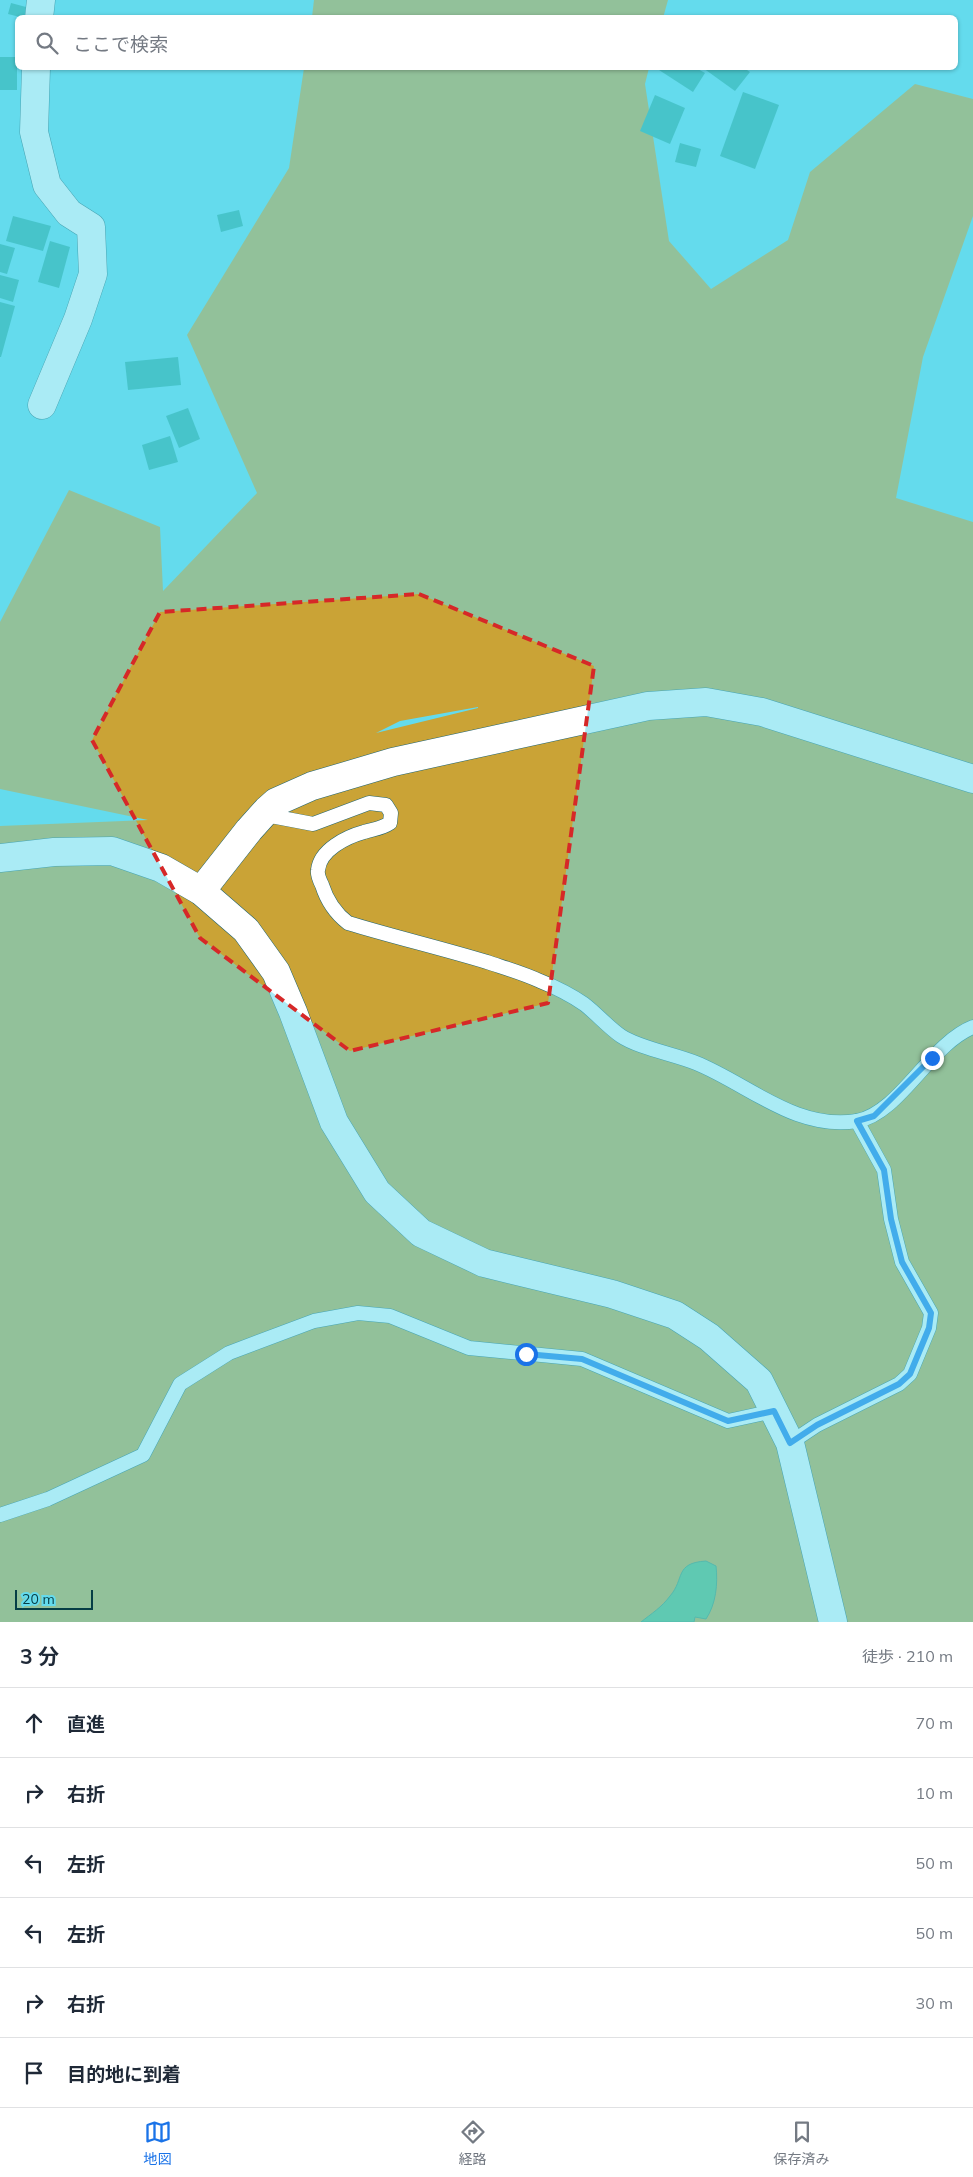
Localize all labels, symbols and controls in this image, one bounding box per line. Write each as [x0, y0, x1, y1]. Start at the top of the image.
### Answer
search box [15, 15, 958, 70]
icon: search [33, 29, 61, 57]
text: ここで検索 [73, 32, 168, 56]
route end [921, 1047, 944, 1070]
route start [515, 1343, 538, 1366]
scale bar [15, 1587, 92, 1610]
text: 20 m [22, 1590, 55, 1608]
text: 3 分 [20, 1643, 59, 1669]
text: 徒歩 · 210 m [862, 1646, 953, 1666]
icon: ahead [20, 1709, 48, 1737]
text: 直進 [67, 1712, 105, 1736]
text: 70 m [916, 1713, 953, 1733]
icon: right [20, 1779, 48, 1807]
text: 右折 [67, 1782, 105, 1806]
text: 10 m [916, 1783, 953, 1803]
icon: left [20, 1849, 48, 1877]
text: 左折 [67, 1852, 105, 1876]
text: 50 m [916, 1853, 953, 1873]
icon: left [20, 1919, 48, 1947]
text: 左折 [67, 1922, 105, 1946]
text: 50 m [916, 1923, 953, 1943]
icon: right [20, 1989, 48, 2017]
text: 右折 [67, 1992, 105, 2016]
text: 30 m [916, 1993, 953, 2013]
icon: arrive [20, 2059, 48, 2087]
text: 目的地に到着 [67, 2062, 181, 2086]
tab: 地図 [144, 2118, 172, 2168]
tab: 経路 [459, 2118, 487, 2168]
tab: 保存済み [774, 2118, 830, 2168]

